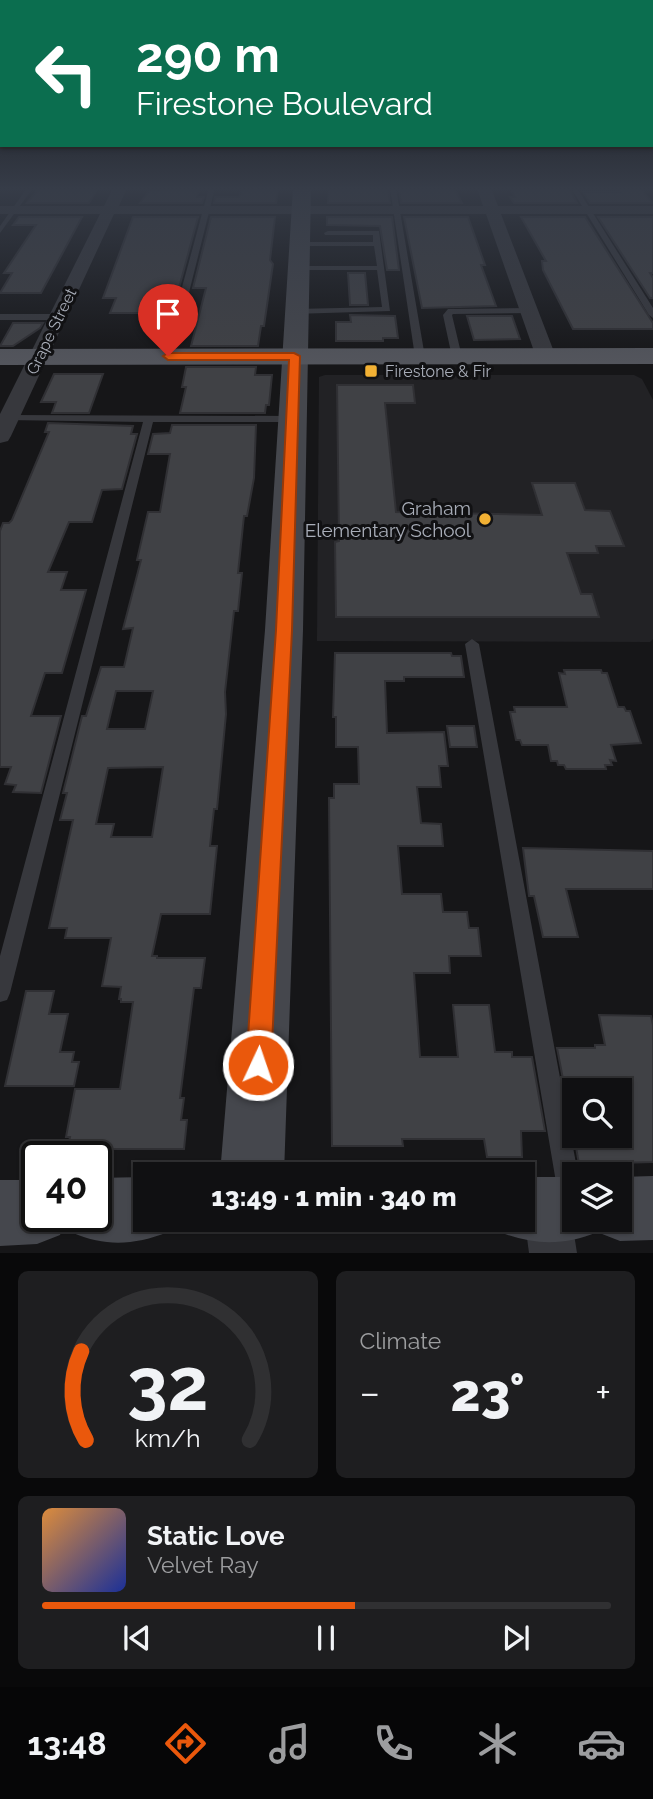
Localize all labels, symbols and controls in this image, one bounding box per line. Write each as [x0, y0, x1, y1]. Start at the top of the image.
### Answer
text: 290 m [136, 26, 280, 83]
icon: left [21, 28, 112, 119]
text: Firestone Boulevard [136, 85, 433, 122]
street label: Grape Street [22, 284, 81, 377]
pin [138, 284, 198, 356]
icon: arrive [149, 295, 187, 333]
place label: Firestone & Fir [385, 362, 492, 381]
marker: Firestone & Fir [363, 363, 379, 379]
place label: Graham Elementary School [305, 497, 472, 541]
marker: Graham Elementary School [477, 511, 493, 527]
position arrow [221, 1028, 295, 1102]
map controls [562, 1078, 632, 1232]
button: search [562, 1078, 632, 1148]
speed limit sign: 40 [21, 1141, 112, 1232]
button: layers [562, 1162, 632, 1232]
text: 13:49 · 1 min · 340 m [211, 1182, 457, 1212]
text: Climate [360, 1327, 441, 1354]
text: 32 [127, 1343, 209, 1428]
text: 23° [450, 1362, 525, 1423]
text: − [360, 1370, 380, 1415]
text: + [595, 1370, 611, 1415]
text: km/h [135, 1423, 201, 1453]
text: Static Love [147, 1521, 285, 1551]
text: Velvet Ray [147, 1551, 259, 1578]
icon: previous [118, 1619, 156, 1657]
icon: pause [307, 1619, 345, 1657]
icon: next [497, 1619, 535, 1657]
icon: directions [161, 1719, 210, 1768]
icon: music [265, 1719, 314, 1768]
icon: phone [369, 1719, 418, 1768]
icon: climate [473, 1719, 522, 1768]
icon: car [577, 1719, 626, 1768]
text: 13:48 [27, 1725, 107, 1762]

